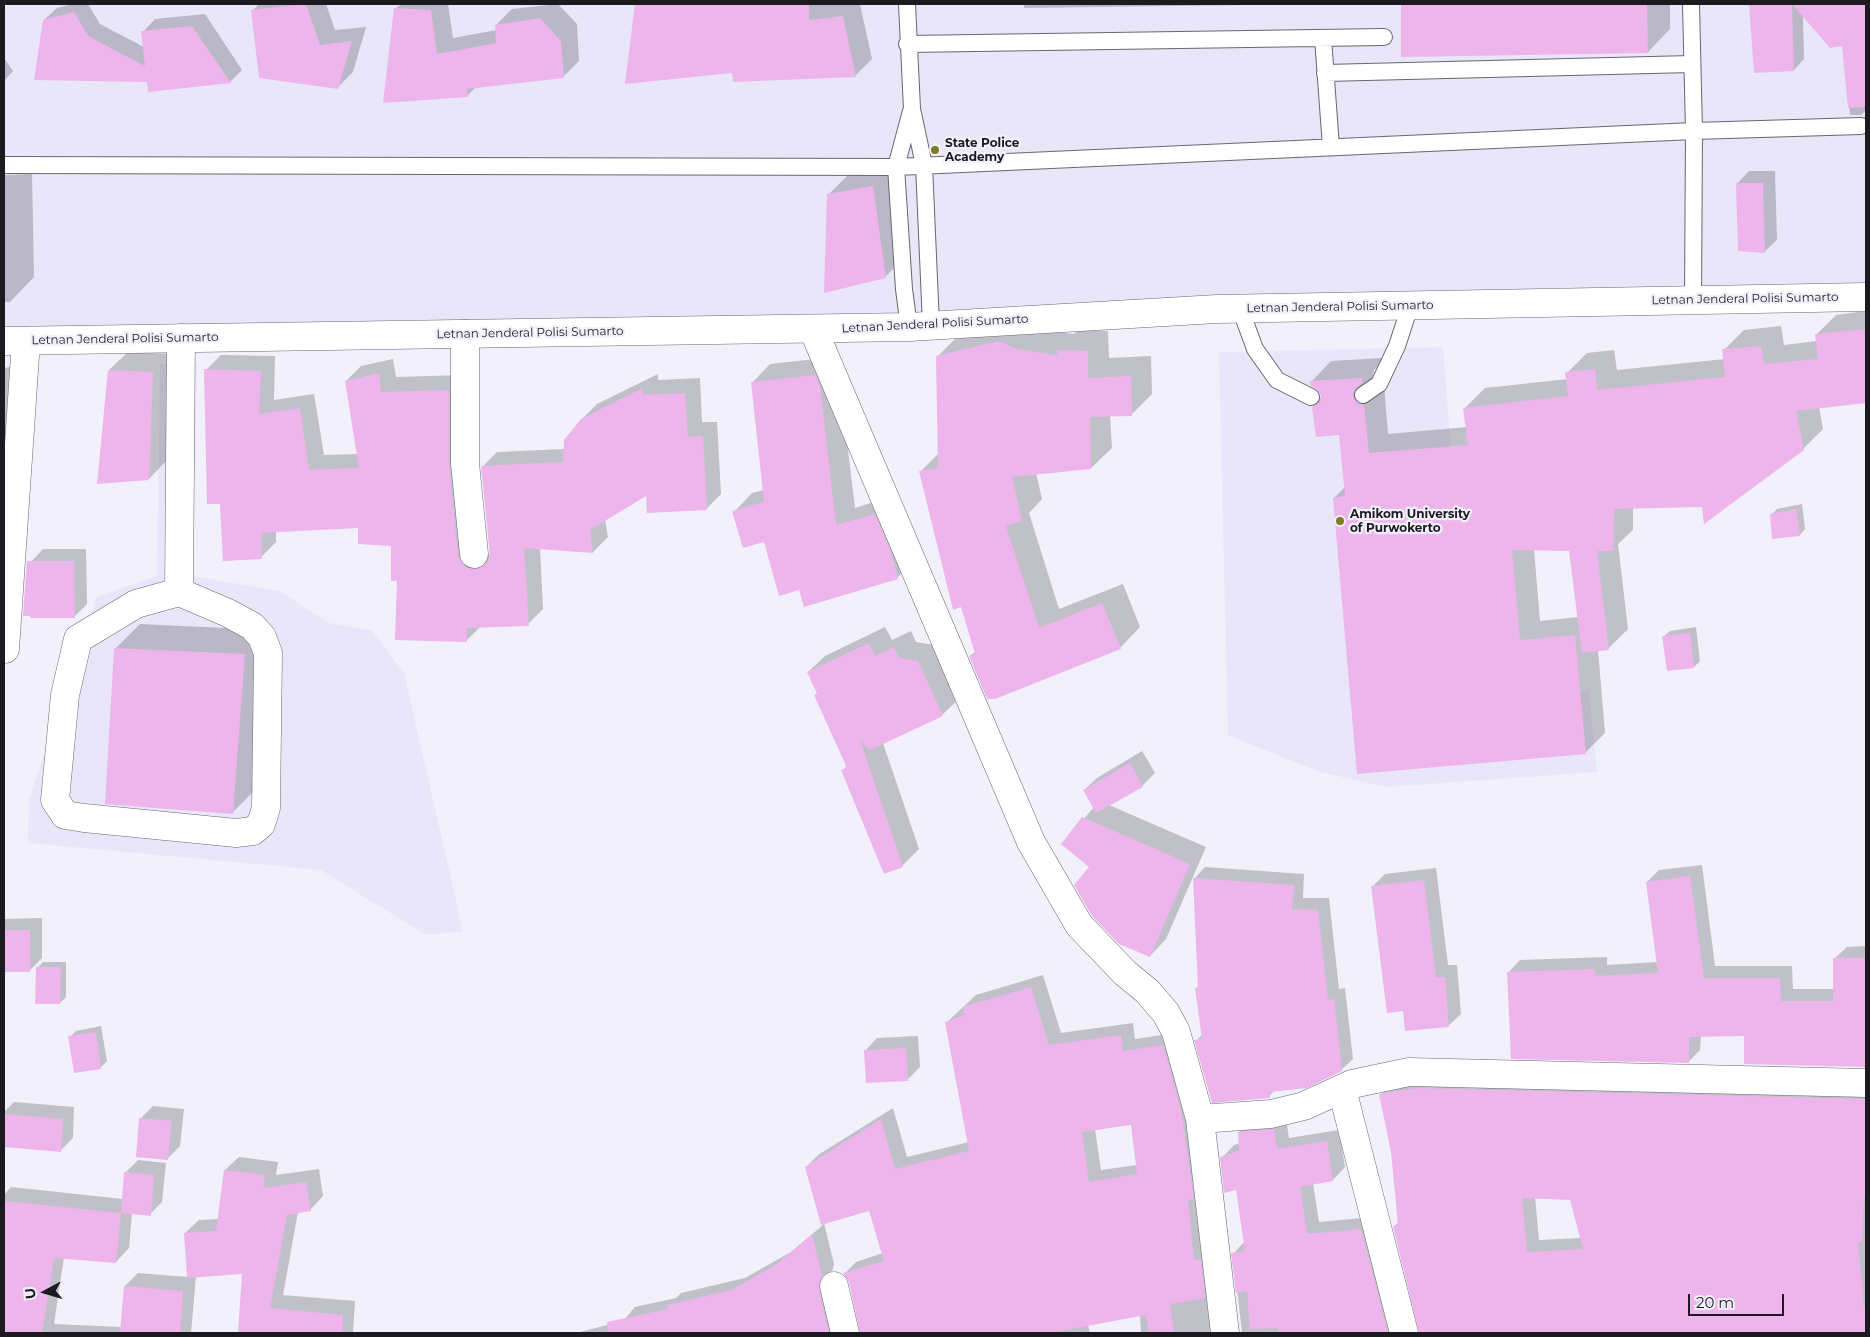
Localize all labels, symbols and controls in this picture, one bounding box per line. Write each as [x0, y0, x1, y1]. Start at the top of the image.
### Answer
place label: State Police Academy [945, 136, 1019, 164]
marker: State Police Academy [929, 144, 941, 156]
street label: Letnan Jenderal Polisi Sumarto [1651, 290, 1839, 308]
street label: Letnan Jenderal Polisi Sumarto [1246, 298, 1434, 316]
street label: Letnan Jenderal Polisi Sumarto [841, 312, 1029, 336]
street label: Letnan Jenderal Polisi Sumarto [436, 324, 624, 342]
street label: Letnan Jenderal Polisi Sumarto [31, 330, 219, 348]
place label: Amikom University of Purwokerto [1350, 507, 1470, 535]
marker: Amikom University of Purwokerto [1334, 515, 1346, 527]
north arrow [20, 1267, 70, 1317]
scale bar [1690, 1284, 1786, 1316]
text: U [21, 1287, 40, 1300]
text: 20 m [1696, 1293, 1734, 1312]

